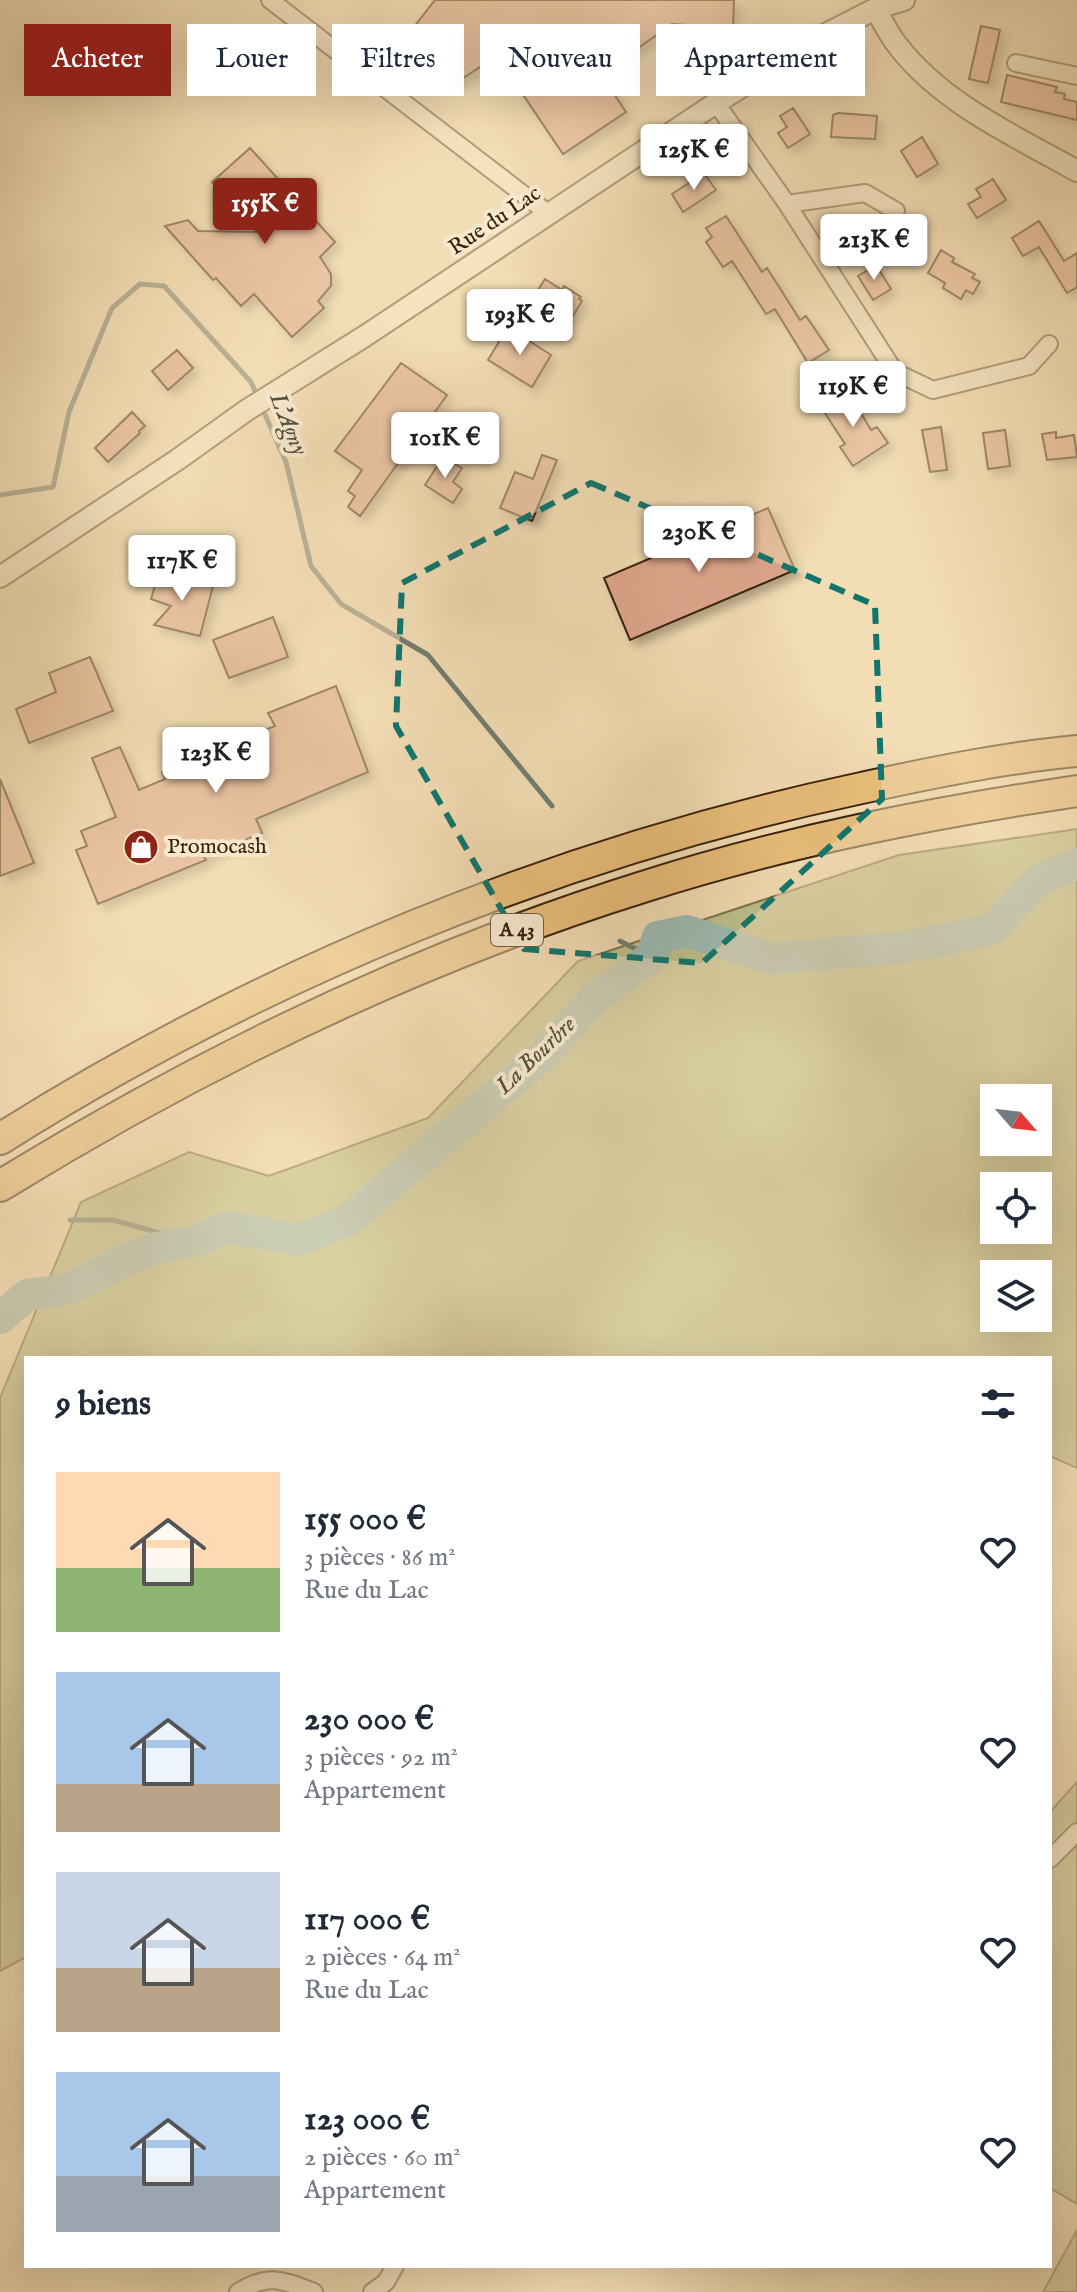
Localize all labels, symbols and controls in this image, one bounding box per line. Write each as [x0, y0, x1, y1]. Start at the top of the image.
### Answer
chip: Acheter [24, 24, 171, 96]
chip: Louer [187, 24, 316, 96]
chip: Filtres [332, 24, 464, 96]
chip: Nouveau [480, 24, 640, 96]
chip: Appartement [656, 24, 865, 96]
pin: 125K € [629, 124, 759, 192]
text: 125K € [659, 133, 729, 166]
pin: 155K € [200, 178, 330, 246]
street label: Rue du Lac [443, 180, 547, 262]
text: 155K € [231, 187, 299, 220]
pin: 213K € [809, 214, 939, 282]
text: 213K € [838, 223, 910, 256]
pin: 193K € [455, 289, 585, 357]
text: 193K € [485, 298, 555, 331]
pin: 119K € [788, 361, 918, 429]
text: 119K € [818, 370, 888, 403]
water label: L'Agny [261, 387, 315, 461]
pin: 101K € [380, 412, 510, 480]
text: 101K € [409, 421, 481, 454]
pin: 230K € [634, 506, 764, 574]
text: 230K € [662, 515, 736, 548]
pin: 117K € [117, 535, 247, 603]
text: 117K € [146, 544, 218, 577]
pin: 123K € [151, 727, 281, 795]
text: 123K € [180, 736, 252, 769]
shop icon: Promocash [122, 828, 160, 866]
place label: Promocash [167, 833, 267, 861]
road number: A 43 [491, 914, 543, 946]
water label: La Bourbre [489, 1010, 583, 1103]
north arrow [980, 1084, 1052, 1156]
map controls [980, 1084, 1052, 1332]
button: locate [980, 1172, 1052, 1244]
button: layers [980, 1260, 1052, 1332]
icon: filters [976, 1382, 1020, 1426]
text: 9 biens [56, 1383, 151, 1426]
text: 155 000 € [304, 1498, 426, 1541]
icon: home [120, 1504, 216, 1600]
icon: heart [976, 1530, 1020, 1574]
text: 3 pièces · 86 m² [304, 1541, 456, 1574]
text: Rue du Lac [304, 1574, 429, 1607]
text: 230 000 € [304, 1698, 434, 1741]
icon: home [120, 1704, 216, 1800]
icon: heart [976, 1730, 1020, 1774]
text: 3 pièces · 92 m² [304, 1741, 458, 1774]
text: Appartement [304, 1774, 446, 1807]
text: 117 000 € [304, 1898, 430, 1941]
icon: home [120, 1904, 216, 2000]
icon: heart [976, 1930, 1020, 1974]
text: 2 pièces · 64 m² [304, 1941, 461, 1974]
text: Rue du Lac [304, 1974, 429, 2007]
text: 123 000 € [304, 2098, 430, 2141]
icon: home [120, 2104, 216, 2200]
icon: heart [976, 2130, 1020, 2174]
text: 2 pièces · 60 m² [304, 2141, 461, 2174]
text: Appartement [304, 2174, 446, 2207]

